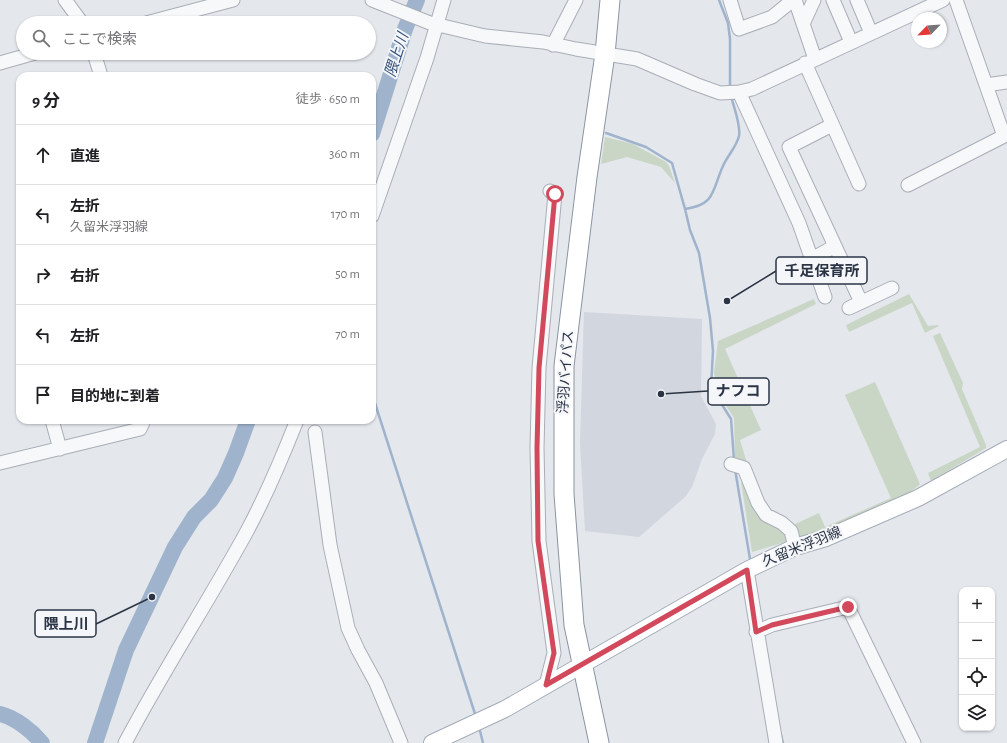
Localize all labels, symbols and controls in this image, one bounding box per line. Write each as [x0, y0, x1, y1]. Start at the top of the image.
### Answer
north arrow [911, 12, 947, 48]
search box [16, 16, 376, 60]
icon: search [30, 27, 52, 49]
water label: 隈上川 [382, 29, 412, 79]
text: ここで検索 [62, 32, 137, 47]
text: 9 分 [32, 92, 60, 109]
text: 徒歩 · 650 m [296, 93, 360, 106]
icon: ahead [32, 144, 54, 166]
text: 360 m [329, 148, 360, 161]
text: 直進 [70, 149, 100, 164]
route start [546, 185, 564, 203]
text: 左折 [70, 199, 100, 214]
icon: left [32, 204, 54, 226]
text: 170 m [331, 208, 360, 221]
text: 久留米浮羽線 [70, 221, 148, 234]
callout: 千足保育所 [776, 257, 867, 284]
text: 千足保育所 [784, 263, 860, 279]
icon: right [32, 264, 54, 286]
text: 50 m [335, 268, 360, 281]
text: 右折 [70, 269, 100, 284]
icon: left [32, 324, 54, 346]
text: 70 m [335, 328, 360, 341]
text: 左折 [70, 329, 100, 344]
street label: 浮羽バイパス [555, 330, 576, 414]
callout: ナフコ [708, 378, 769, 405]
icon: arrive [32, 384, 54, 406]
text: ナフコ [715, 384, 761, 399]
text: 目的地に到着 [70, 389, 160, 404]
street label: 久留米浮羽線 [760, 524, 844, 569]
map controls [959, 587, 995, 731]
button: + [959, 587, 995, 623]
route end [839, 598, 857, 616]
callout: 隈上川 [35, 610, 96, 637]
text: 隈上川 [43, 616, 89, 632]
button: − [959, 623, 995, 659]
button: locate [959, 659, 995, 695]
button: layers [959, 695, 995, 731]

